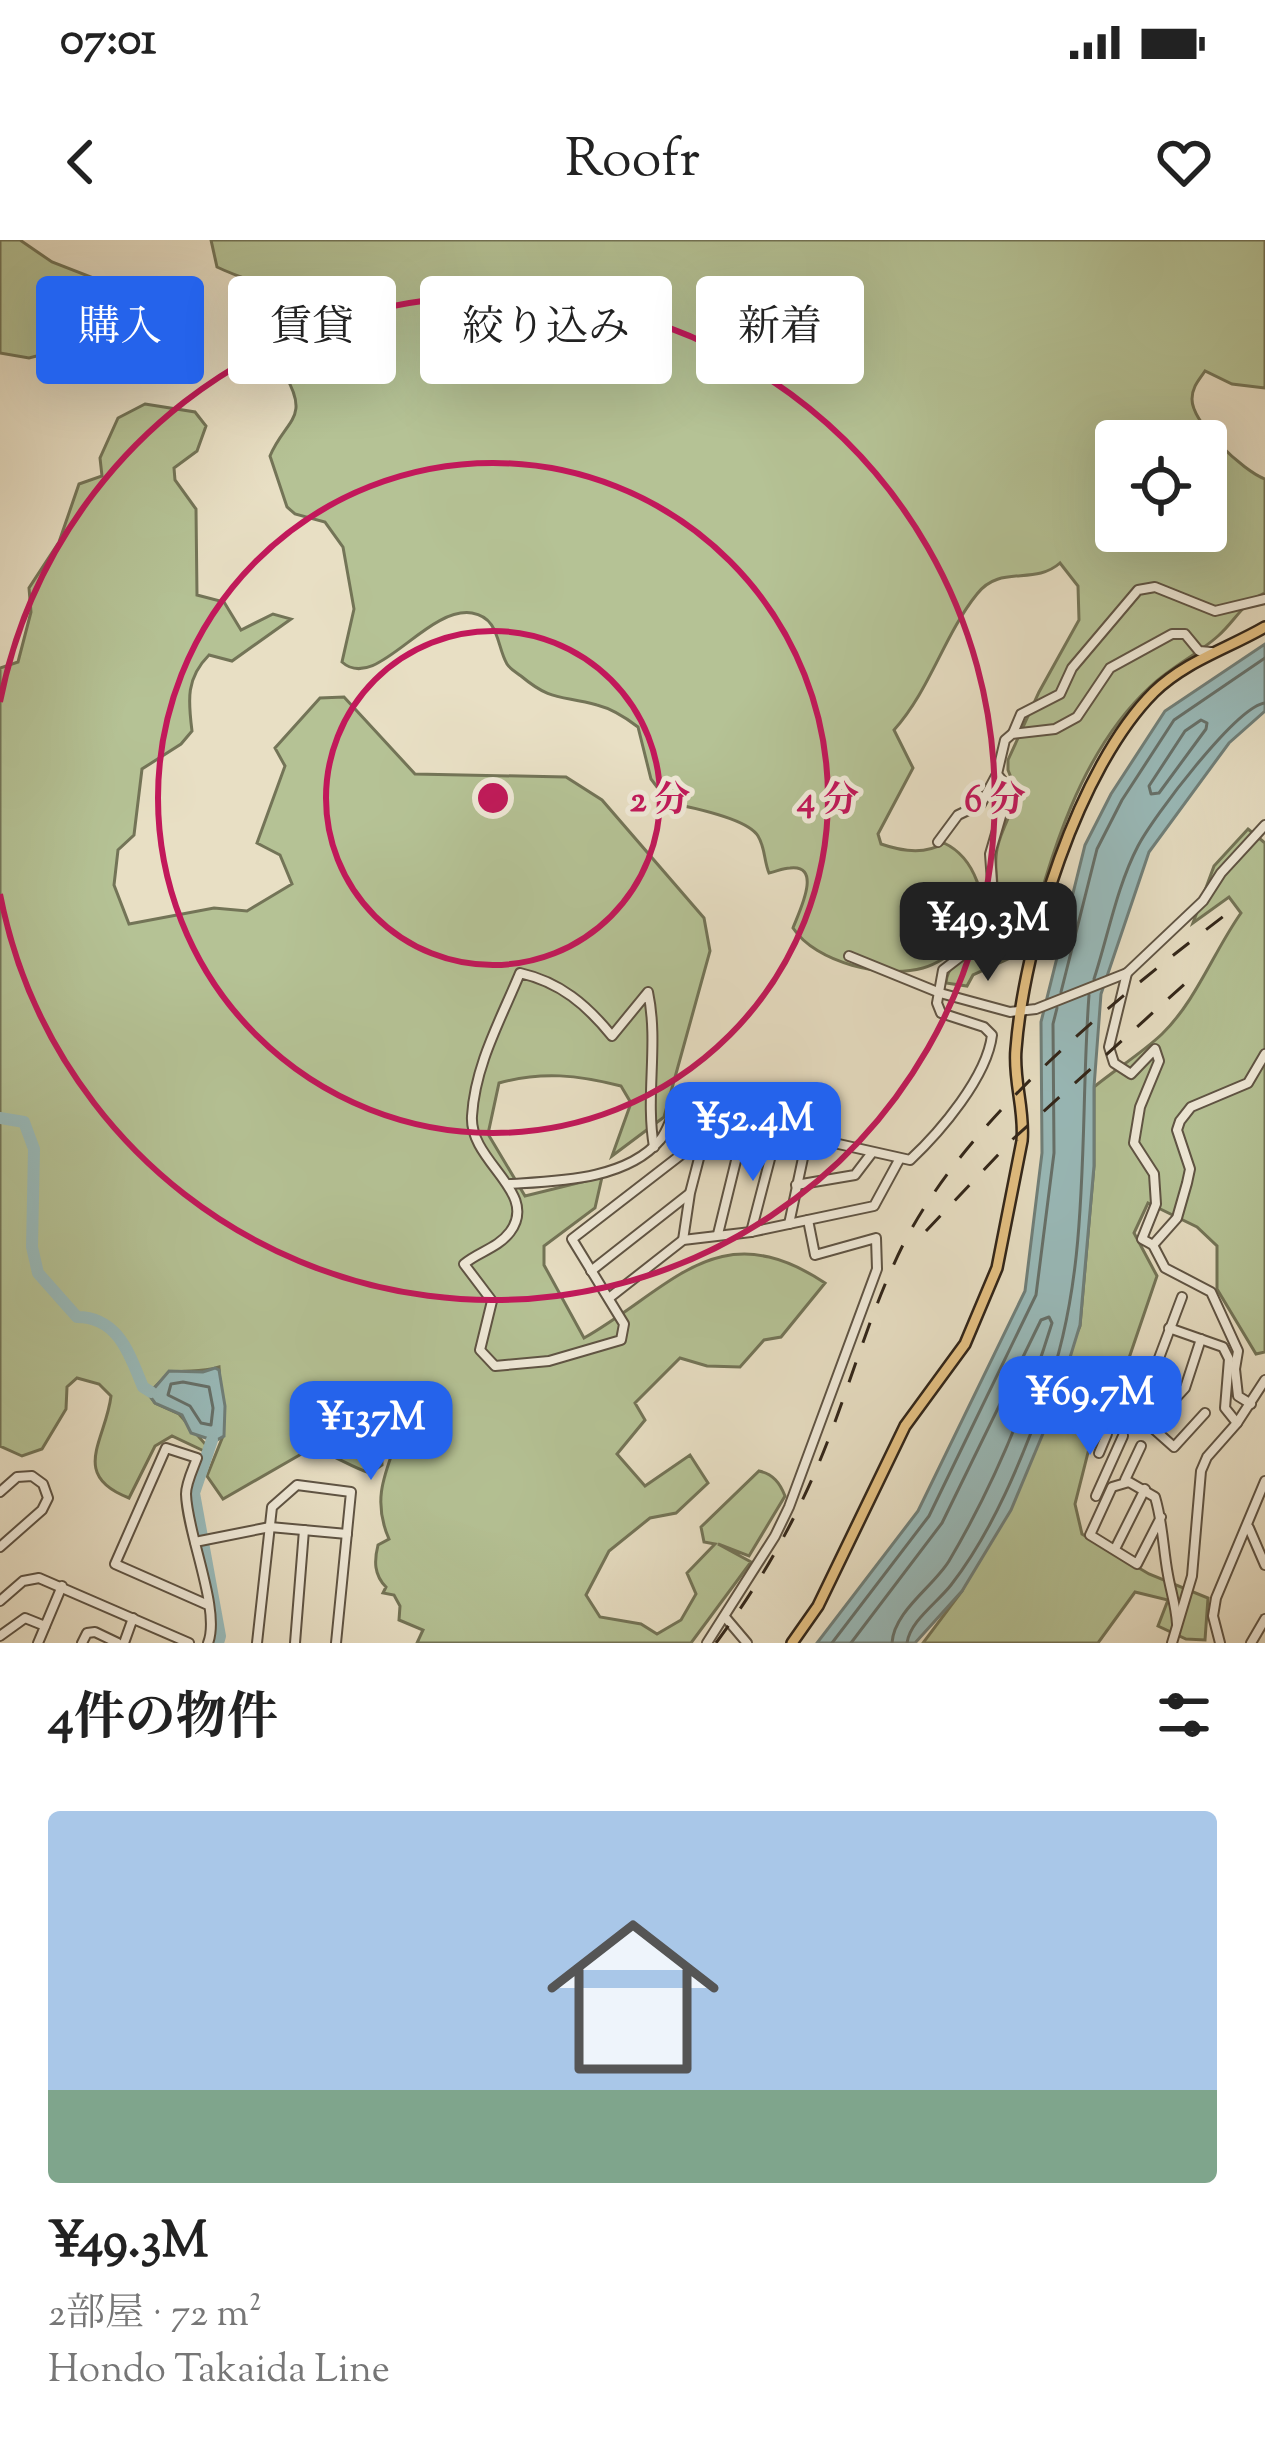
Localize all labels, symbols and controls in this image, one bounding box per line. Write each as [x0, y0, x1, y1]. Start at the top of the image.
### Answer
text: 07:01 [60, 10, 156, 75]
text: Roofr [565, 123, 700, 201]
icon: back [48, 129, 114, 195]
icon: heart [1151, 129, 1217, 195]
chip: 購入 [36, 276, 204, 384]
chip: 賃貸 [228, 276, 396, 384]
chip: 絞り込み [420, 276, 672, 384]
chip: 新着 [696, 276, 864, 384]
map controls [1095, 420, 1227, 552]
button: locate [1095, 420, 1227, 552]
text: 2 分 [630, 776, 690, 828]
text: 4 分 [796, 776, 859, 828]
text: 6 分 [964, 776, 1026, 828]
centre of rings [472, 777, 514, 819]
pin: ¥49.3M [890, 882, 1086, 984]
text: ¥49.3M [927, 893, 1049, 949]
pin: ¥52.4M [655, 1082, 851, 1184]
text: ¥52.4M [692, 1093, 814, 1149]
pin: ¥69.7M [992, 1356, 1188, 1458]
text: ¥69.7M [1026, 1367, 1154, 1423]
pin: ¥137M [287, 1381, 455, 1483]
text: ¥137M [317, 1392, 425, 1448]
icon: filters [1151, 1682, 1217, 1748]
text: 4件の物件 [48, 1684, 278, 1757]
icon: home [525, 1889, 741, 2105]
text: ¥49.3M [48, 2207, 208, 2280]
text: 2部屋 · 72 m² [48, 2288, 262, 2344]
text: Hondo Takaida Line [48, 2344, 390, 2400]

